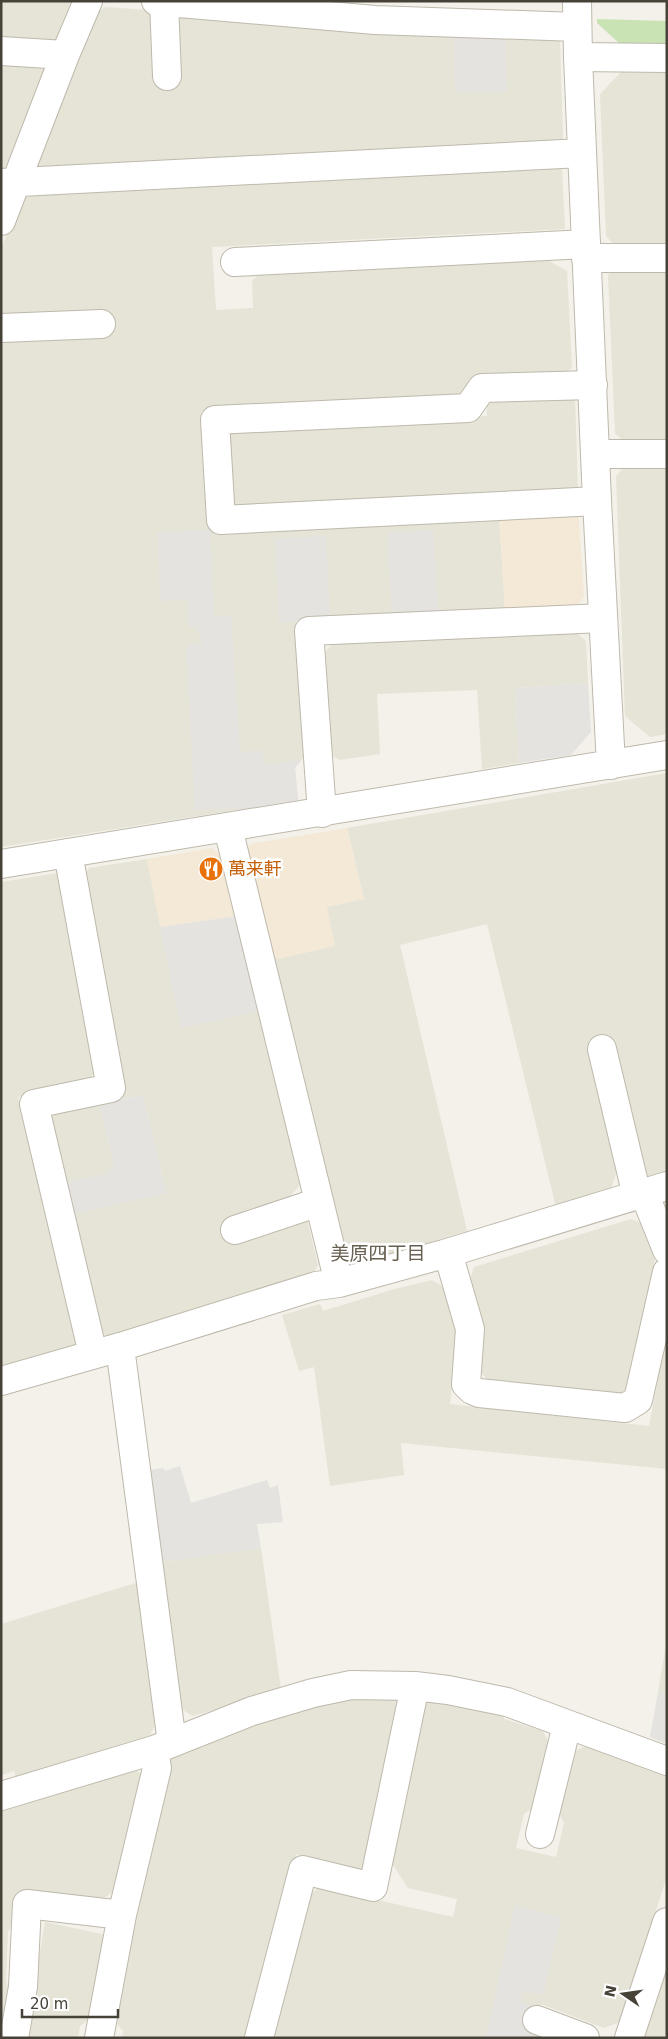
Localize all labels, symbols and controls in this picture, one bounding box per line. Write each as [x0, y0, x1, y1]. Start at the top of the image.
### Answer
restaurant icon: 萬来軒 [198, 856, 224, 882]
place label: 萬来軒 [228, 858, 282, 879]
district label: 美原四丁目 [330, 1242, 426, 1264]
north arrow [598, 1969, 648, 2019]
text: N [601, 1984, 619, 1999]
scale bar [22, 1986, 119, 2018]
text: 20 m [30, 1995, 68, 2013]

